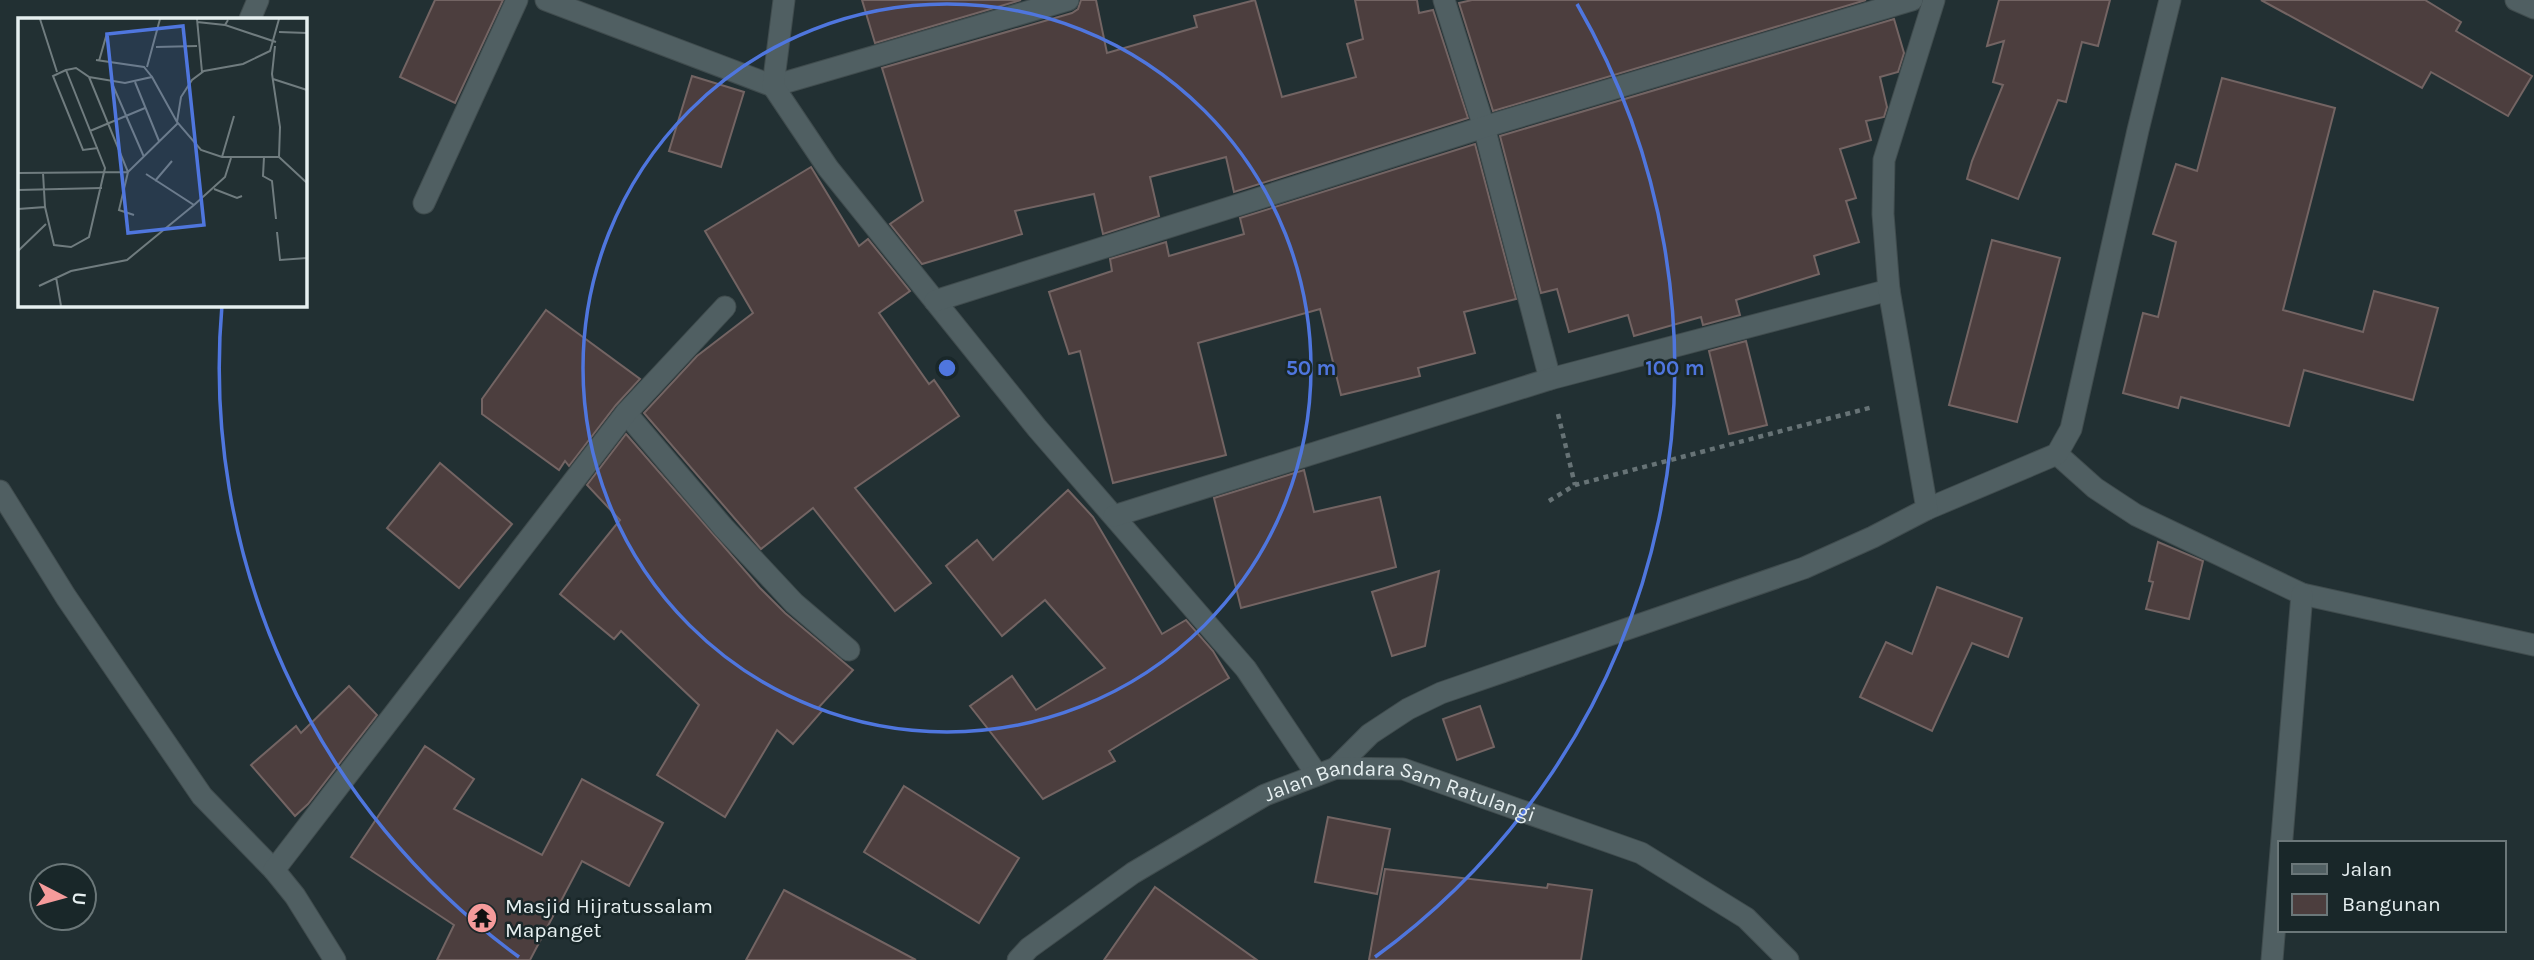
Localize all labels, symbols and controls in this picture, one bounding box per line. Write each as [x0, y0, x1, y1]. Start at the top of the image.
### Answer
inset map [18, 18, 306, 306]
centre of rings [935, 356, 959, 380]
text: 50 m [1286, 356, 1336, 380]
text: 100 m [1645, 356, 1705, 380]
street label: Jalan Bandara Sam Ratulangi [1260, 756, 1539, 827]
legend [2278, 841, 2506, 932]
text: Jalan [2342, 857, 2392, 881]
north arrow [28, 862, 98, 932]
text: U [67, 891, 91, 906]
text: Bangunan [2342, 892, 2441, 916]
place label: Masjid Hijratussalam Mapanget [505, 894, 713, 942]
temple icon: Masjid Hijratussalam Mapanget [465, 901, 499, 935]

